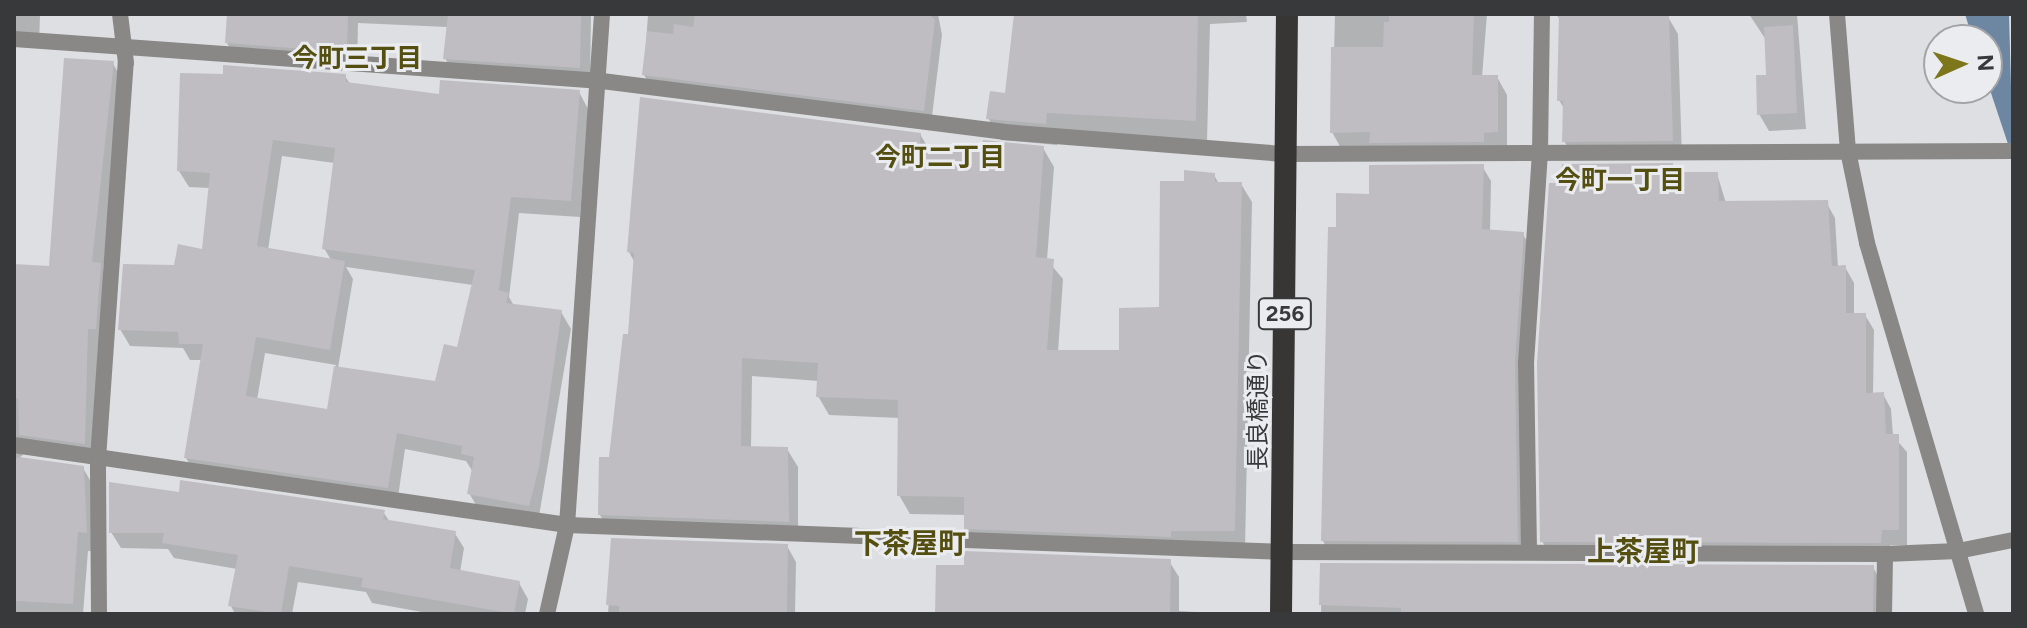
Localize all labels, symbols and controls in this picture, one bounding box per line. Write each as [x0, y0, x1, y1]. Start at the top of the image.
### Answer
north arrow [1923, 24, 2003, 104]
district label: 今町三丁目 [292, 43, 422, 75]
text: N [1972, 54, 1999, 72]
district label: 今町二丁目 [875, 142, 1005, 174]
district label: 今町一丁目 [1555, 165, 1685, 197]
road number: 256 [1257, 296, 1313, 332]
street label: 長良橋通り [1244, 350, 1272, 470]
district label: 下茶屋町 [854, 526, 966, 560]
district label: 上茶屋町 [1587, 534, 1699, 568]

